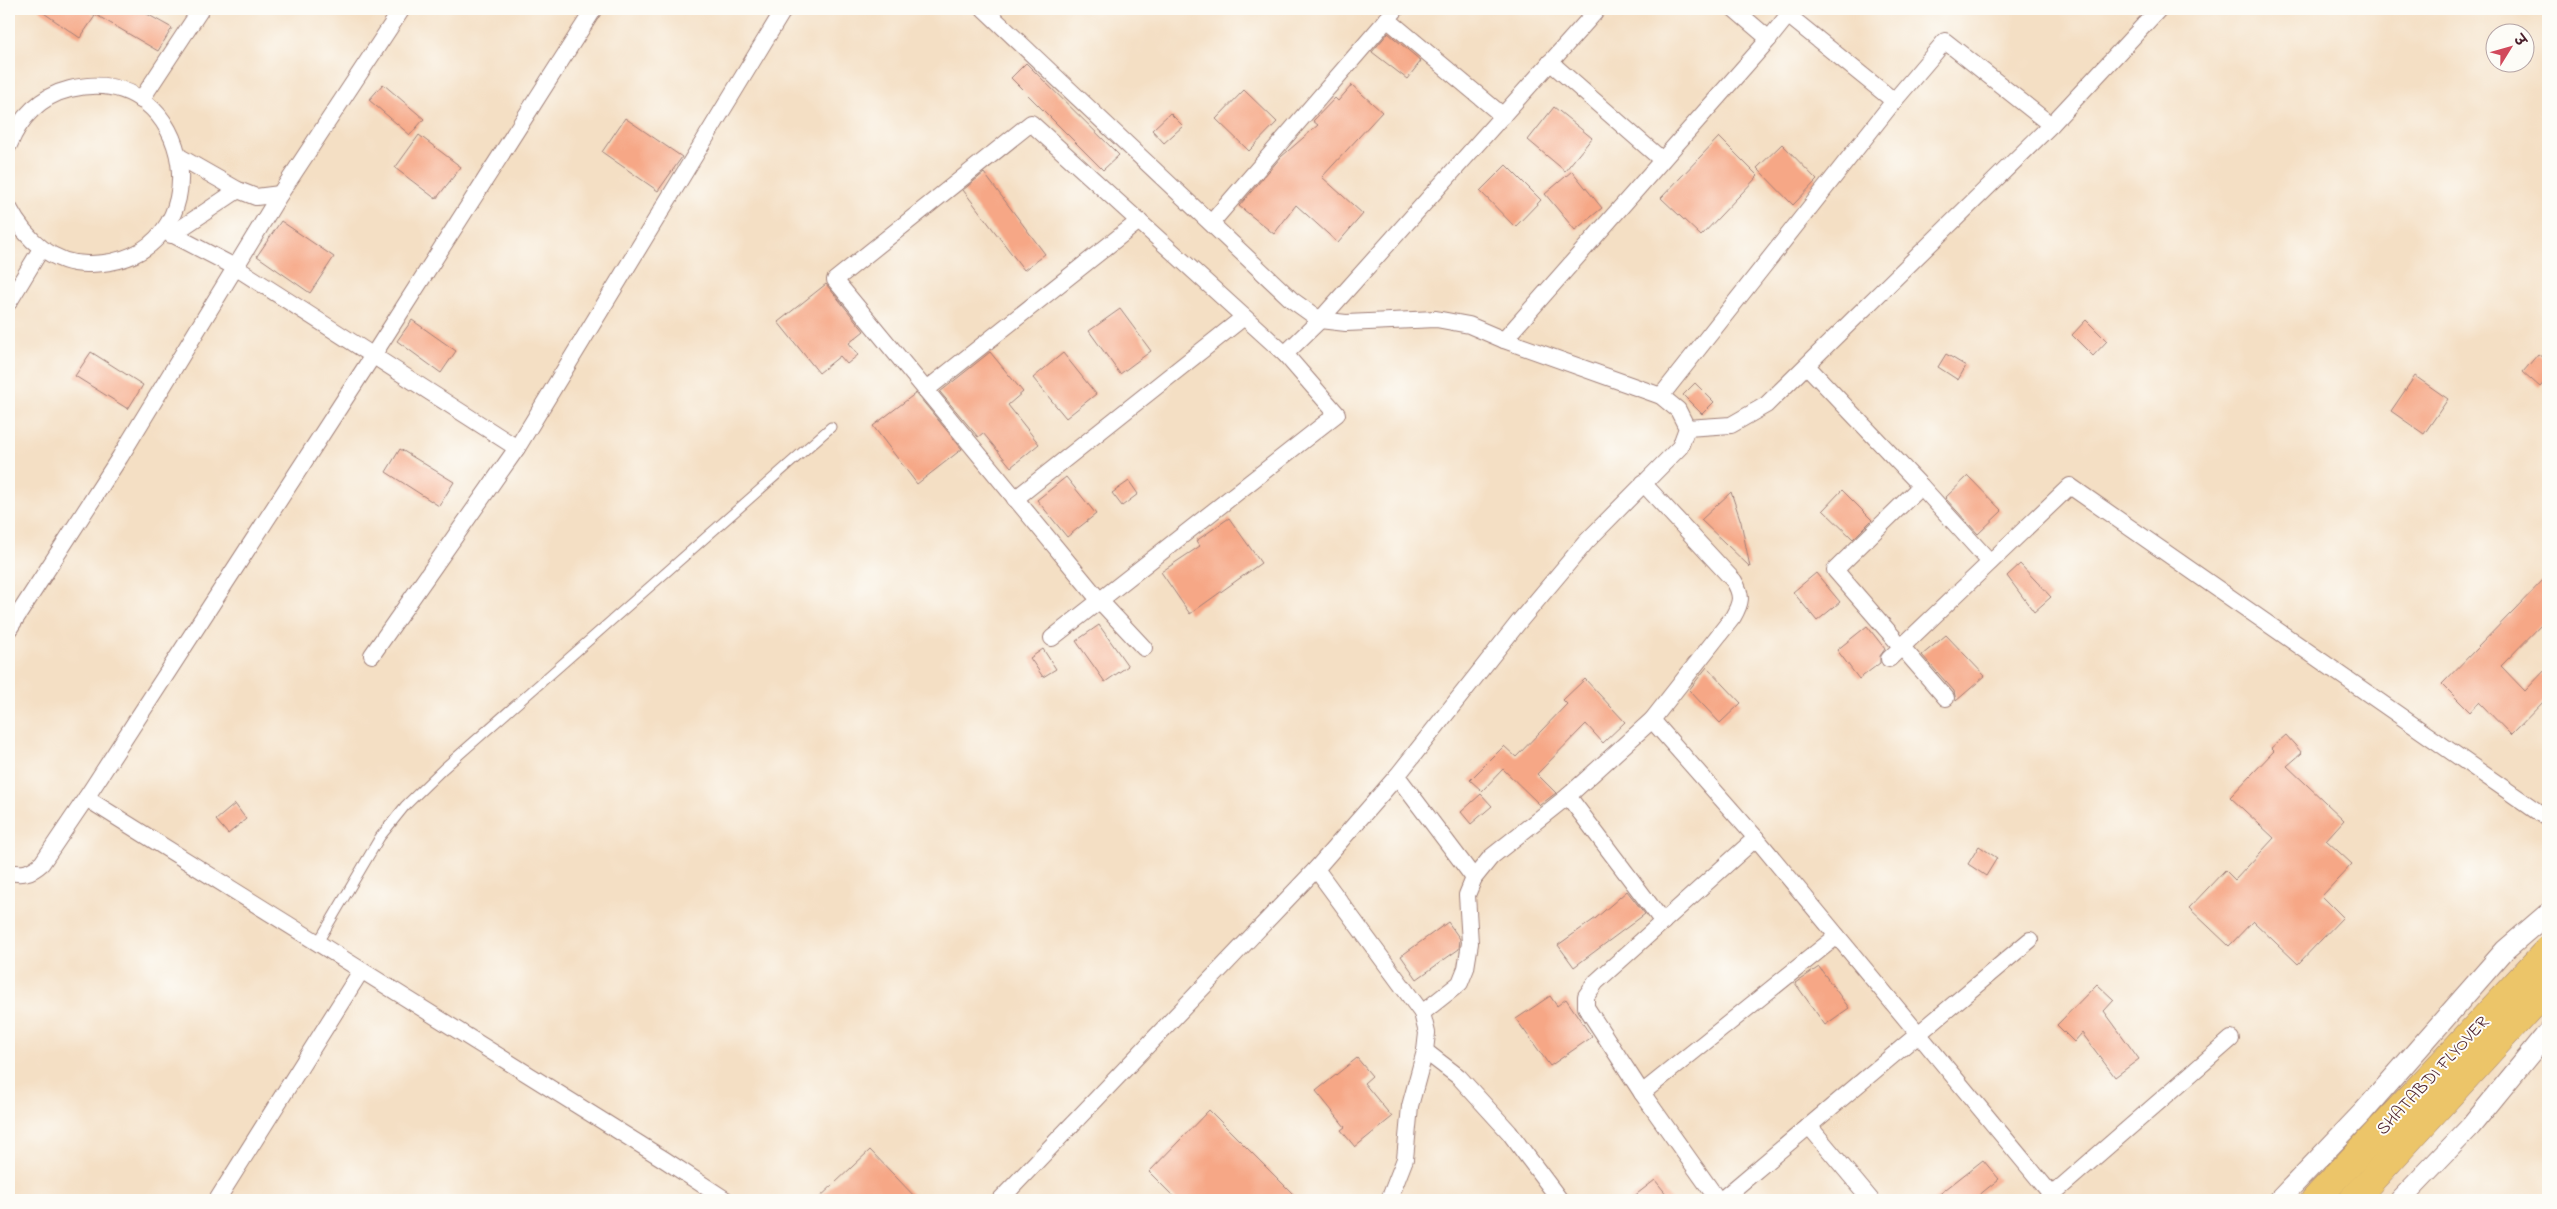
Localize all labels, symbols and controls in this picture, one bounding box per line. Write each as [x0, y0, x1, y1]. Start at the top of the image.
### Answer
north arrow [2484, 22, 2534, 72]
text: उ [2507, 29, 2531, 52]
street label: SHATABDI FLYOVER [2371, 1011, 2496, 1142]

